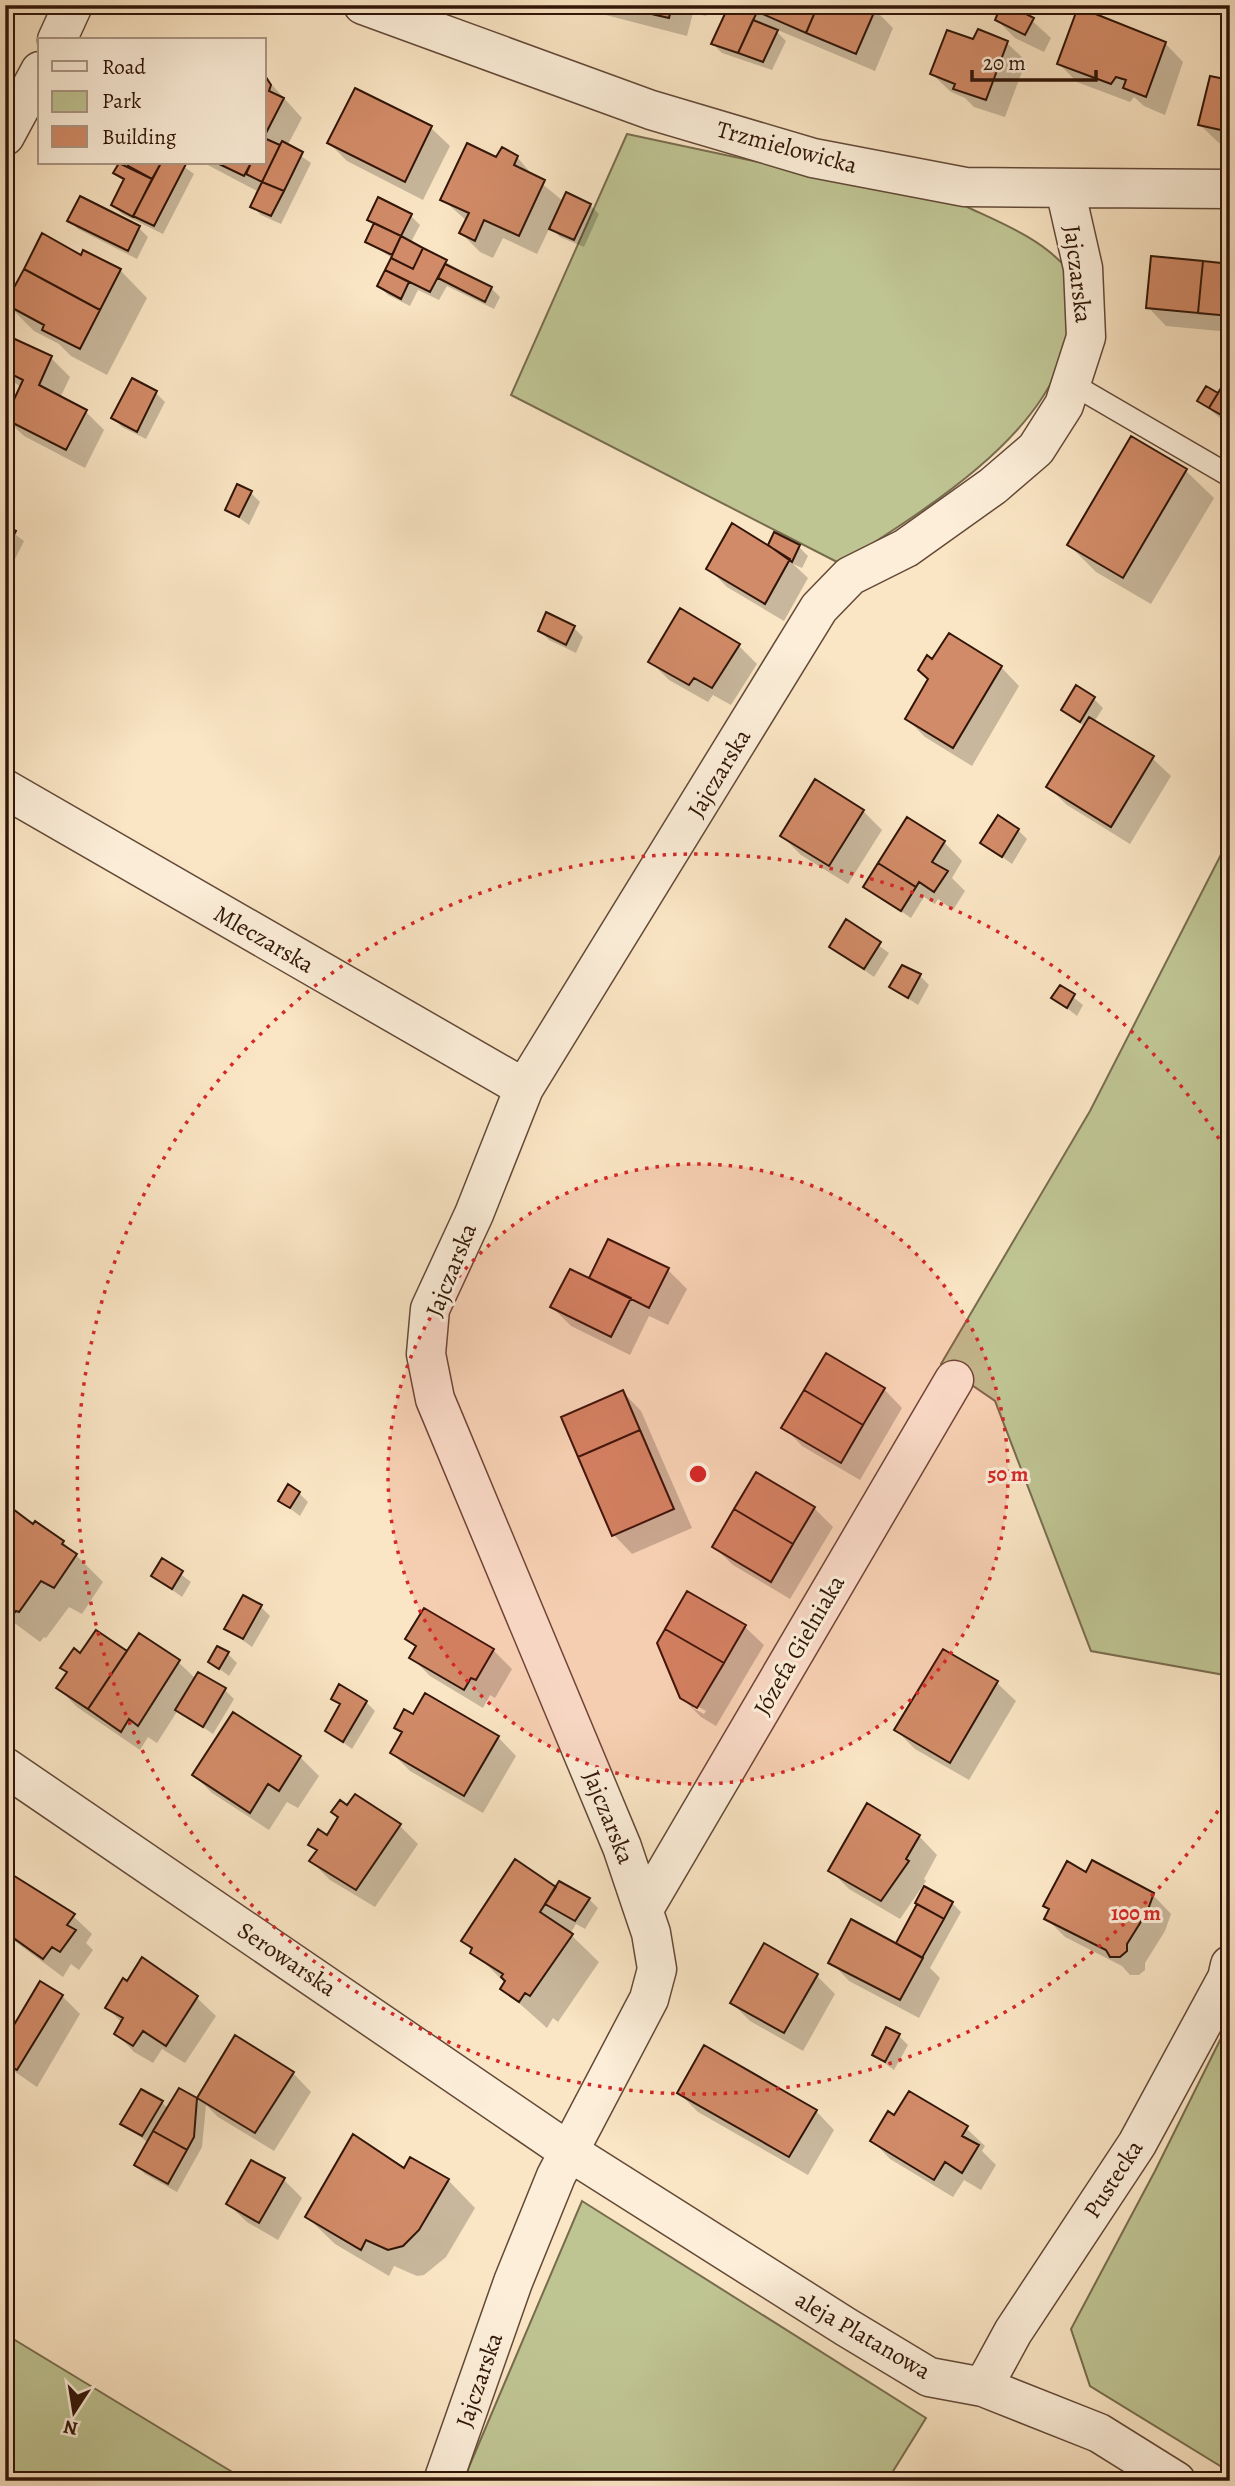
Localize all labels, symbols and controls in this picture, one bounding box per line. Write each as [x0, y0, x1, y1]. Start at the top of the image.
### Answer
legend [38, 38, 266, 164]
scale bar [972, 38, 1097, 82]
text: 20 m [983, 49, 1026, 77]
text: Road [102, 53, 146, 81]
text: Park [102, 87, 142, 115]
street label: Trzmielowicka [713, 113, 861, 181]
text: Building [102, 123, 177, 151]
street label: Jajczarska [1056, 223, 1100, 325]
street label: Jajczarska [680, 722, 758, 823]
street label: Mleczarska [208, 897, 321, 981]
street label: Jajczarska [418, 1218, 485, 1322]
text: 50 m [988, 1460, 1029, 1488]
centre of rings [686, 1462, 710, 1486]
street label: Józefa Gielniaka [746, 1568, 852, 1721]
street label: Jajczarska [576, 1765, 643, 1869]
text: 100 m [1111, 1899, 1161, 1927]
street label: Serowarska [231, 1914, 343, 2004]
street label: Pustecka [1076, 2133, 1151, 2224]
street label: aleja Platanowa [789, 2283, 937, 2387]
street label: Jajczarska [448, 2328, 510, 2432]
north arrow [38, 2378, 108, 2448]
text: N [61, 2413, 80, 2442]

